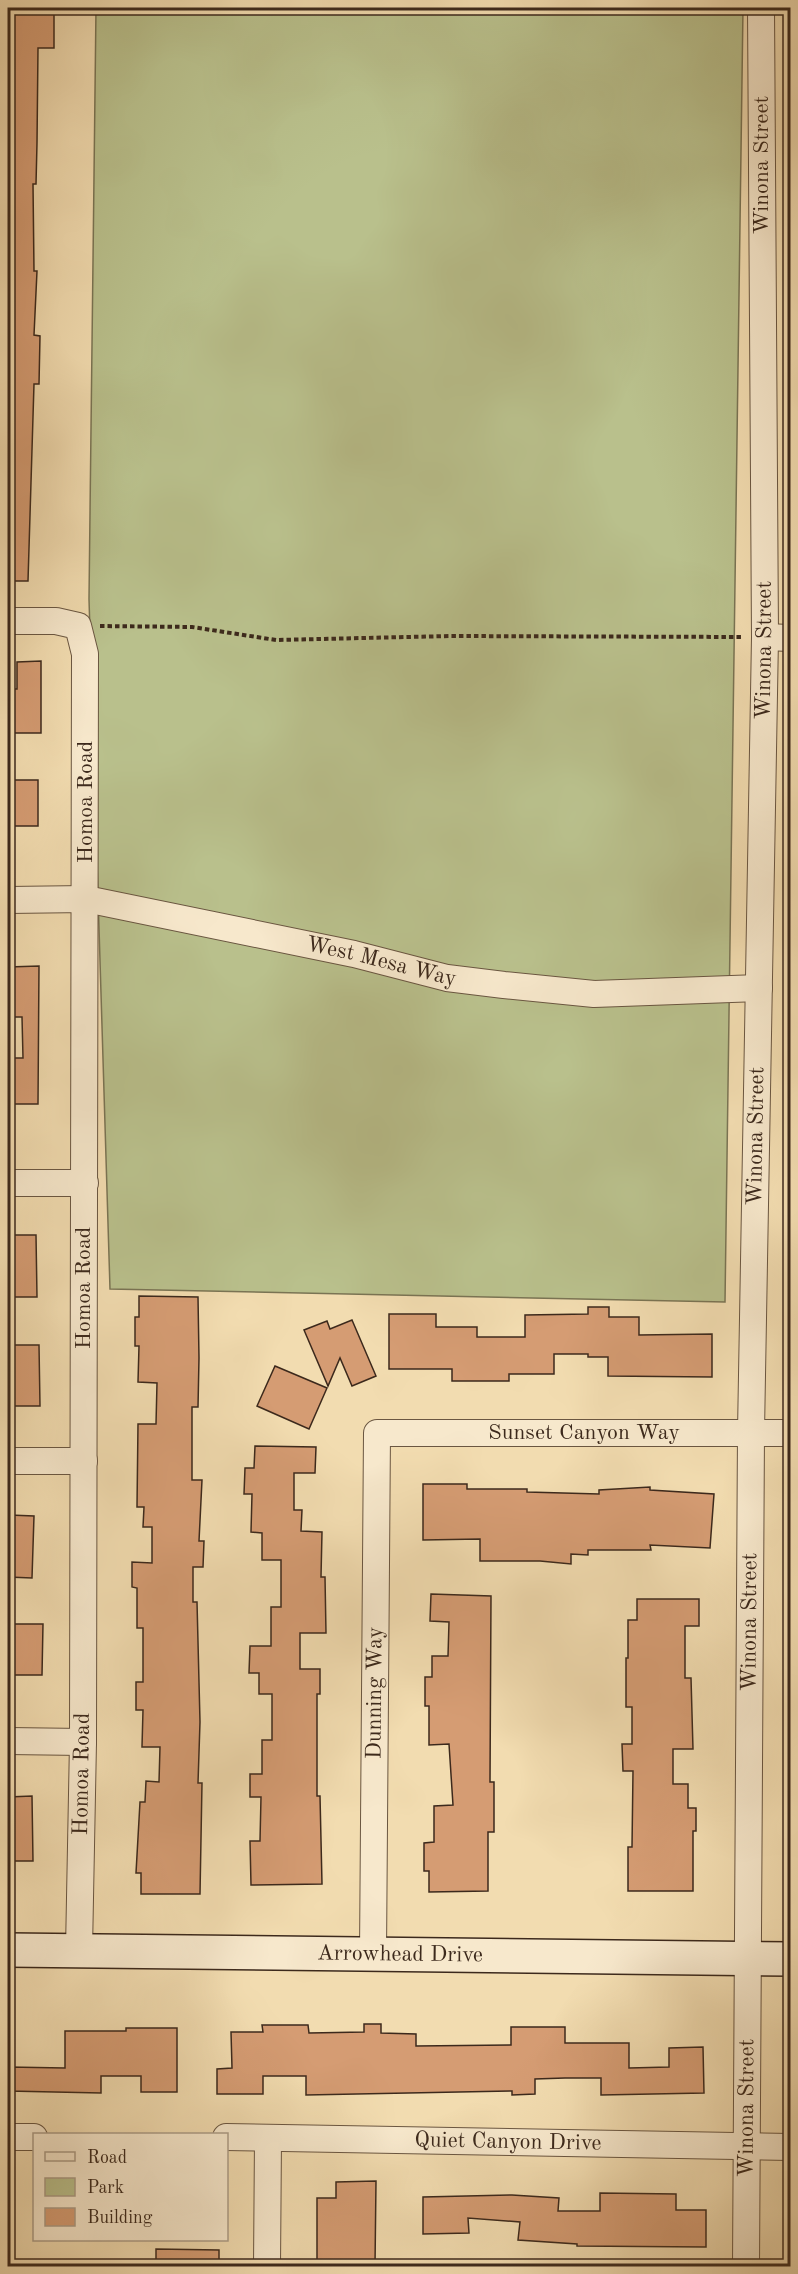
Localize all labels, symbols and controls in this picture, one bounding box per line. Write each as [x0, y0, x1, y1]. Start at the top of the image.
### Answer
street label: Winona Street [751, 96, 773, 234]
street label: Winona Street [753, 581, 776, 720]
street label: Homoa Road [75, 741, 97, 863]
street label: West Mesa Way [304, 933, 458, 990]
street label: Winona Street [744, 1067, 768, 1206]
street label: Homoa Road [73, 1227, 95, 1349]
street label: Sunset Canyon Way [488, 1422, 680, 1444]
street label: Winona Street [738, 1553, 761, 1691]
street label: Dunning Way [363, 1626, 387, 1759]
street label: Homoa Road [70, 1712, 94, 1836]
street label: Arrowhead Drive [317, 1943, 483, 1966]
street label: Winona Street [736, 2039, 758, 2177]
street label: Quiet Canyon Drive [414, 2129, 602, 2155]
legend [33, 2133, 228, 2241]
text: Road [87, 2149, 127, 2167]
text: Park [87, 2179, 124, 2197]
text: Building [87, 2209, 153, 2227]

